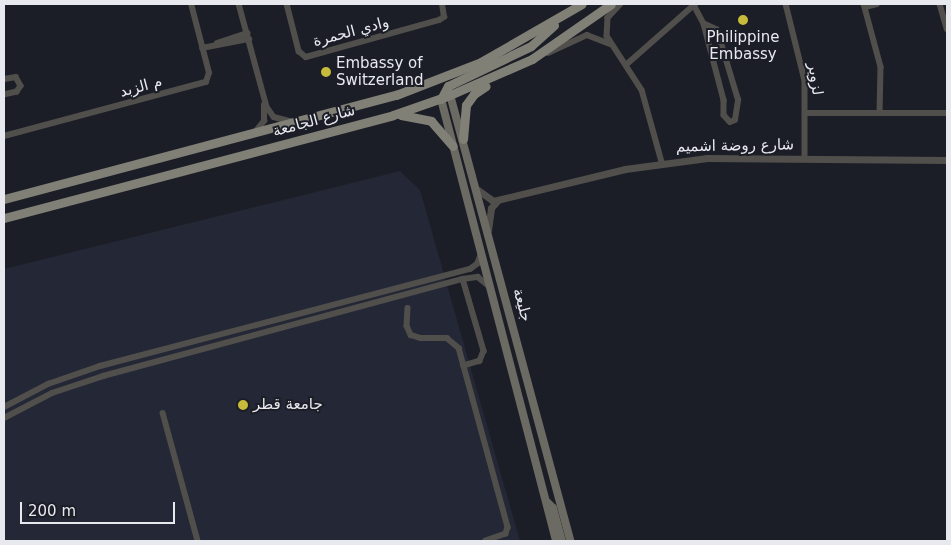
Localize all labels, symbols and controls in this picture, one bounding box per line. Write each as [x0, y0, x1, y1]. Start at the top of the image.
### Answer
street label: وادي الحمرة [311, 13, 391, 51]
marker: Philippine Embassy [737, 14, 749, 26]
place label: Philippine Embassy [706, 28, 780, 63]
place label: Embassy of Switzerland [336, 54, 423, 89]
street label: لزوير [804, 62, 826, 96]
marker: Embassy of Switzerland [320, 66, 332, 78]
street label: م الزبد [118, 73, 164, 101]
street label: شارع الجامعة [271, 101, 357, 141]
street label: شارع روضة اشميم [676, 136, 794, 156]
street label: جليعة [509, 286, 535, 324]
place label: جامعة قطر [253, 396, 323, 414]
marker: جامعة قطر [237, 399, 249, 411]
scale bar [22, 492, 178, 524]
text: 200 m [28, 502, 76, 520]

